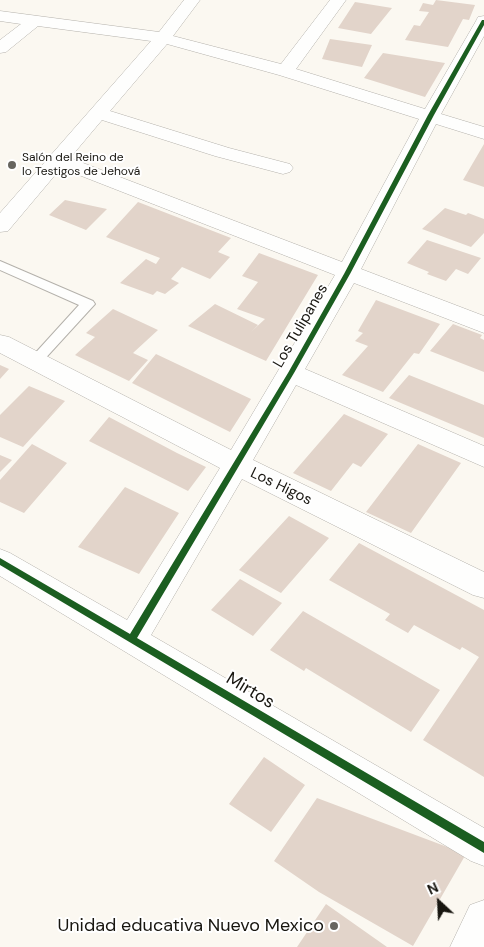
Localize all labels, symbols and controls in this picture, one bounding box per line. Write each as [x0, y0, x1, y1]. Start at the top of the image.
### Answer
place label: Salón del Reino de lo Testigos de Jehová [22, 151, 140, 179]
marker: Salón del Reino de lo Testigos de Jehová [6, 159, 18, 171]
street label: Los Tulipanes [270, 281, 332, 371]
street label: Los Higos [247, 464, 315, 510]
street label: Mirtos [222, 668, 278, 714]
north arrow [414, 877, 464, 927]
text: N [424, 878, 441, 899]
place label: Unidad educativa Nuevo Mexico [57, 915, 324, 937]
marker: Unidad educativa Nuevo Mexico [328, 920, 340, 932]

